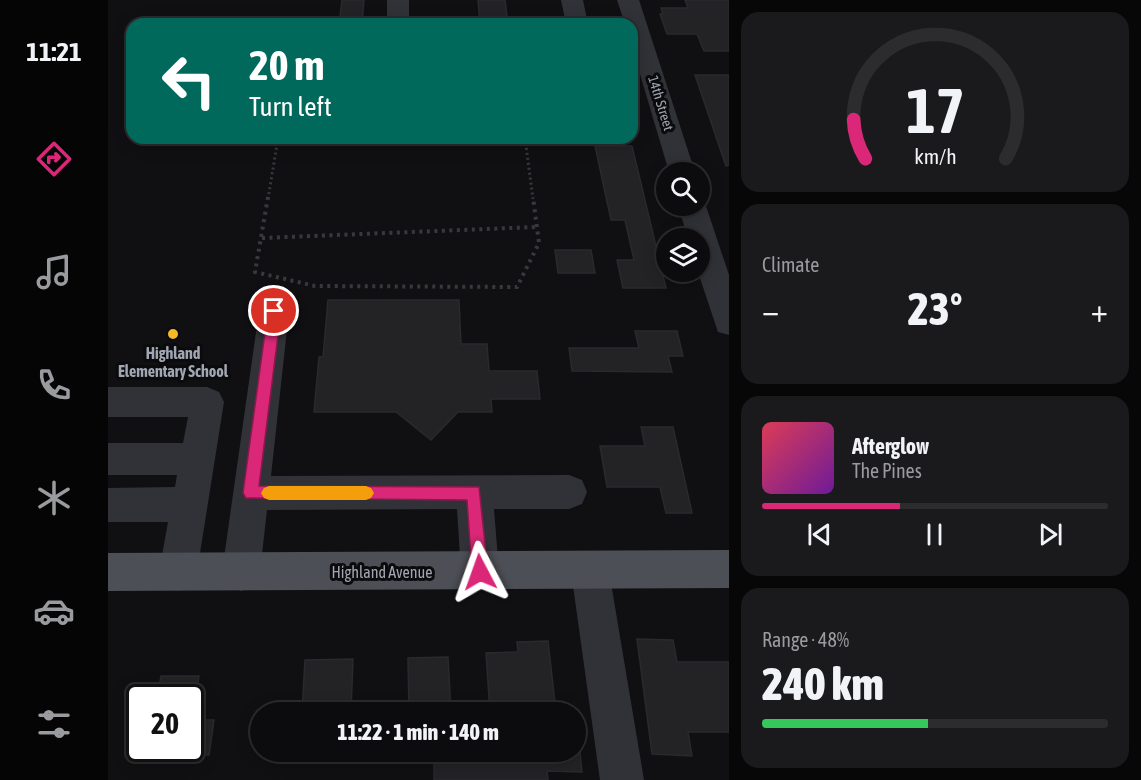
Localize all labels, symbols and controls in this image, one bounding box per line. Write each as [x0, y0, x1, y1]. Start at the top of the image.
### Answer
text: 11:21 [26, 36, 82, 67]
text: 20 m [249, 41, 324, 89]
icon: left [150, 42, 228, 120]
street label: 14th Street [645, 74, 677, 132]
text: 17 [906, 75, 964, 146]
text: Turn left [249, 91, 332, 122]
icon: directions [33, 138, 75, 180]
text: km/h [914, 144, 956, 169]
map controls [656, 162, 710, 282]
button: search [656, 162, 710, 216]
button: layers [656, 228, 710, 282]
icon: music [33, 251, 75, 293]
text: Climate [762, 253, 819, 276]
text: 23° [908, 283, 962, 335]
pin [248, 285, 299, 336]
text: − [762, 291, 779, 329]
text: + [1091, 291, 1108, 329]
icon: arrive [257, 294, 290, 327]
marker: Highland Elementary School [166, 327, 180, 341]
place label: Highland Elementary School [118, 344, 229, 380]
icon: phone [33, 364, 75, 406]
text: Afterglow [852, 433, 929, 459]
text: The Pines [852, 459, 922, 482]
icon: climate [33, 477, 75, 519]
icon: previous [803, 518, 836, 551]
icon: pause [918, 518, 951, 551]
icon: next [1034, 518, 1067, 551]
position arrow [448, 540, 512, 604]
street label: Highland Avenue [331, 563, 433, 582]
icon: car [33, 590, 75, 632]
text: Range · 48% [762, 628, 849, 651]
text: 240 km [762, 658, 884, 710]
speed limit sign: 20 [126, 684, 204, 762]
icon: filters [33, 703, 75, 745]
text: 11:22 · 1 min · 140 m [337, 719, 499, 745]

